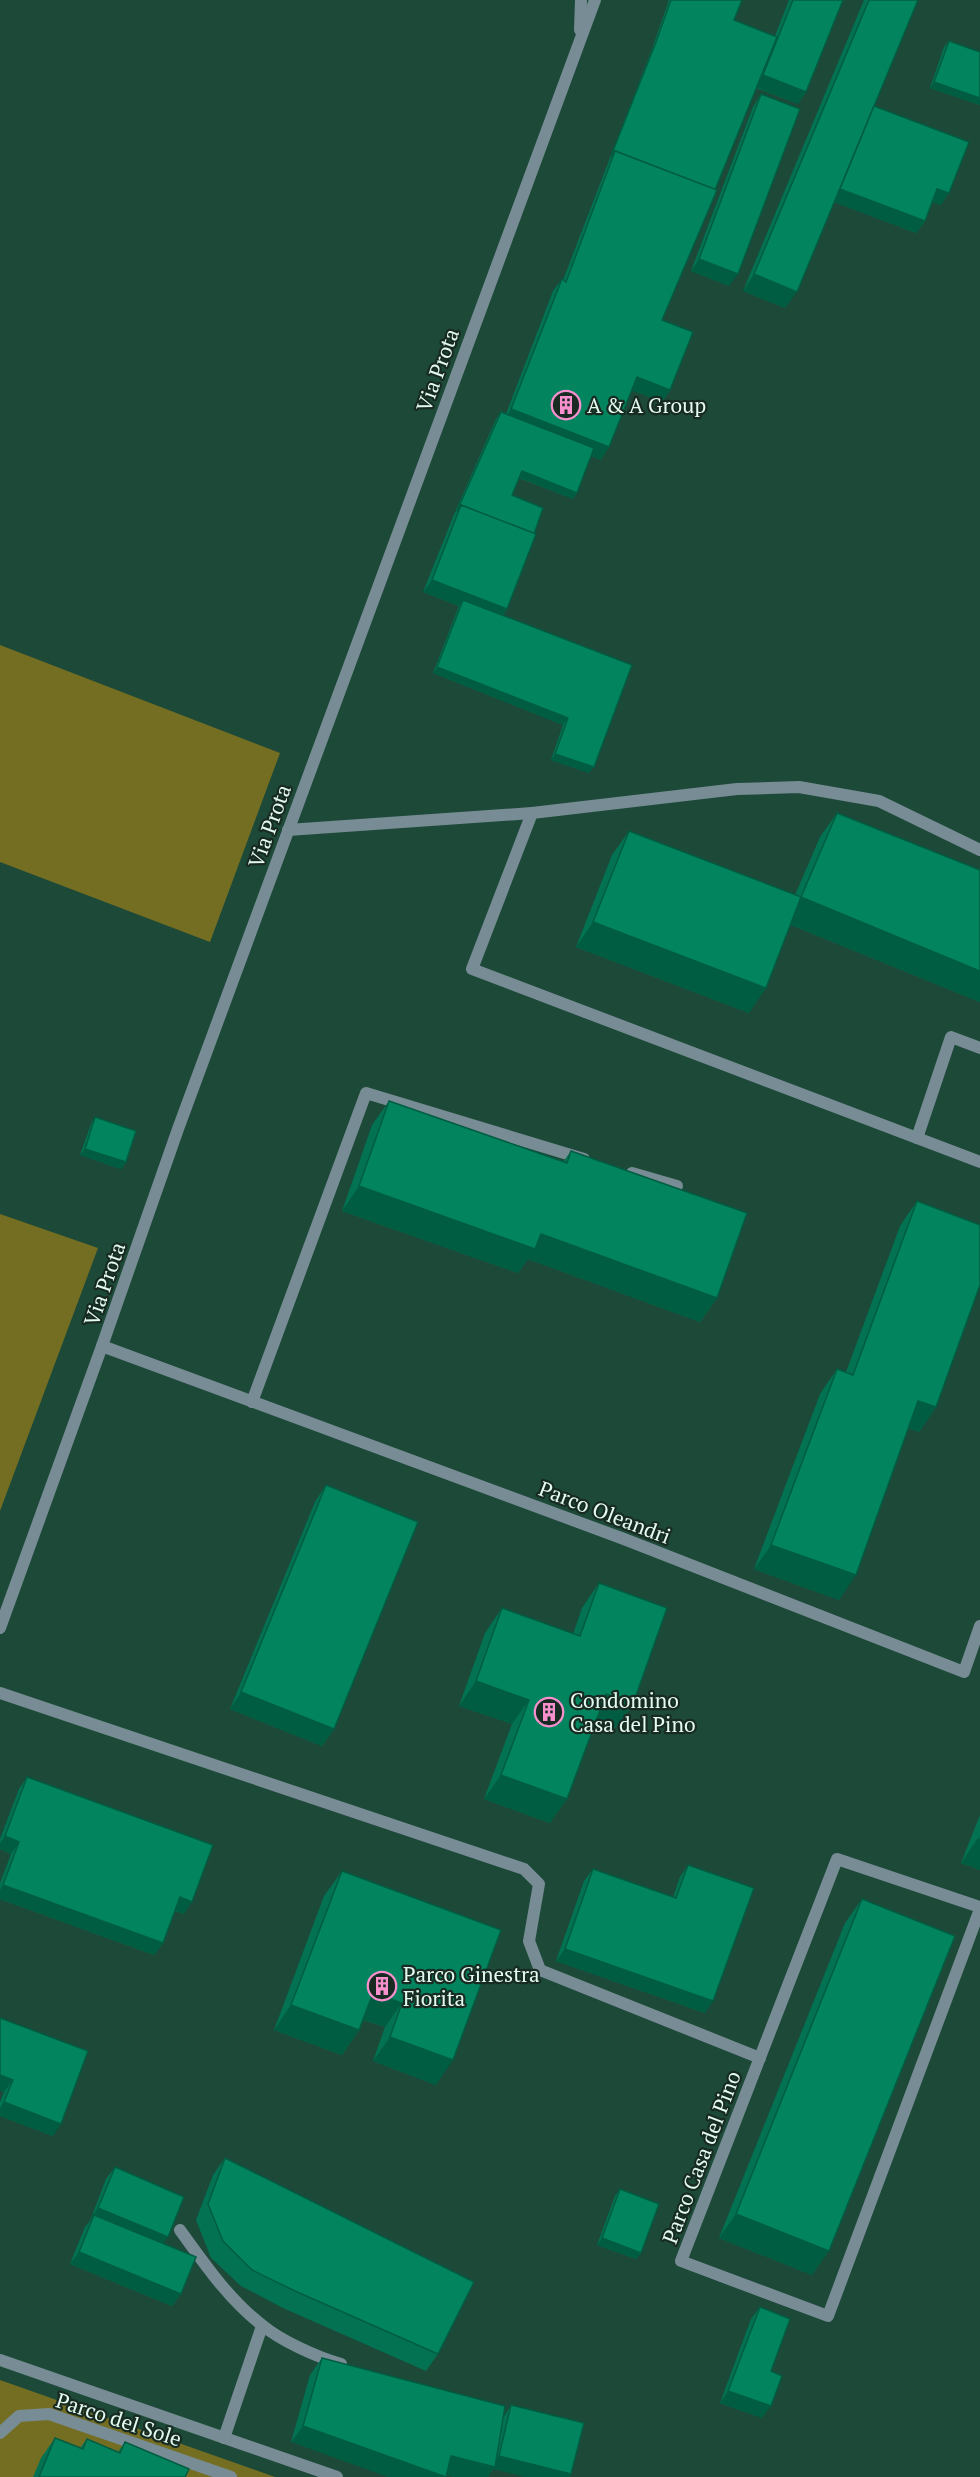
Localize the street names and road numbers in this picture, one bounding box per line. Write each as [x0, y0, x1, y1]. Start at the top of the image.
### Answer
street label: Via Prota [409, 324, 465, 416]
street label: Via Prota [241, 780, 297, 872]
street label: Via Prota [77, 1238, 131, 1330]
street label: Parco Oleandri [535, 1474, 675, 1550]
street label: Parco Casa del Pino [655, 2067, 747, 2247]
street label: Parco del Sole [53, 2385, 185, 2453]

